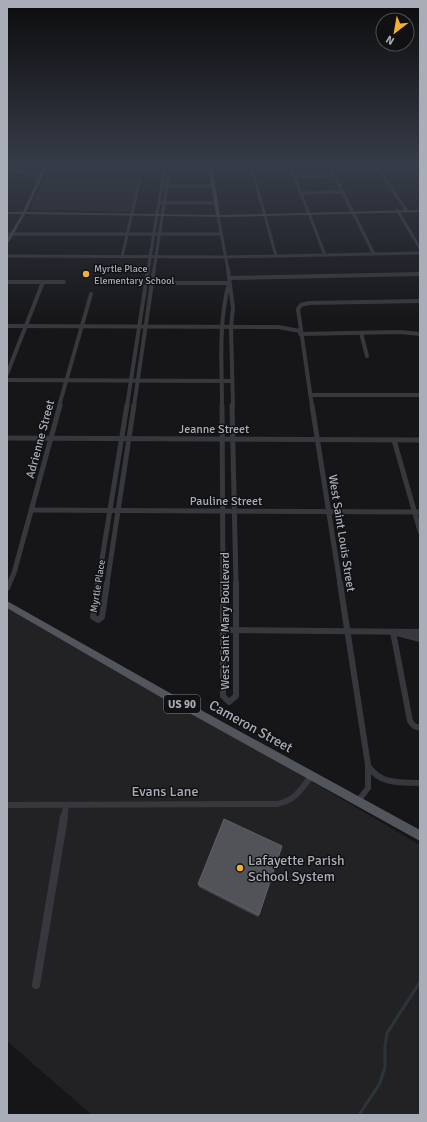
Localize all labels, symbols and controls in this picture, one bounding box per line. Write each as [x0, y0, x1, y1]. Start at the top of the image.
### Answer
north arrow [375, 12, 415, 52]
text: N [383, 33, 397, 48]
place label: Myrtle Place Elementary School [94, 263, 174, 287]
marker: Myrtle Place Elementary School [81, 269, 91, 279]
street label: Adrienne Street [23, 398, 58, 480]
street label: Jeanne Street [179, 422, 249, 437]
street label: West Saint Louis Street [325, 473, 358, 593]
street label: Pauline Street [190, 494, 262, 509]
street label: West Saint Mary Boulevard [218, 552, 233, 690]
street label: Myrtle Place [88, 559, 108, 614]
road number: US 90 [164, 695, 200, 713]
street label: Cameron Street [206, 696, 296, 756]
street label: Evans Lane [132, 783, 198, 800]
place label: Lafayette Parish School System [248, 852, 345, 885]
marker: Lafayette Parish School System [235, 863, 245, 873]

